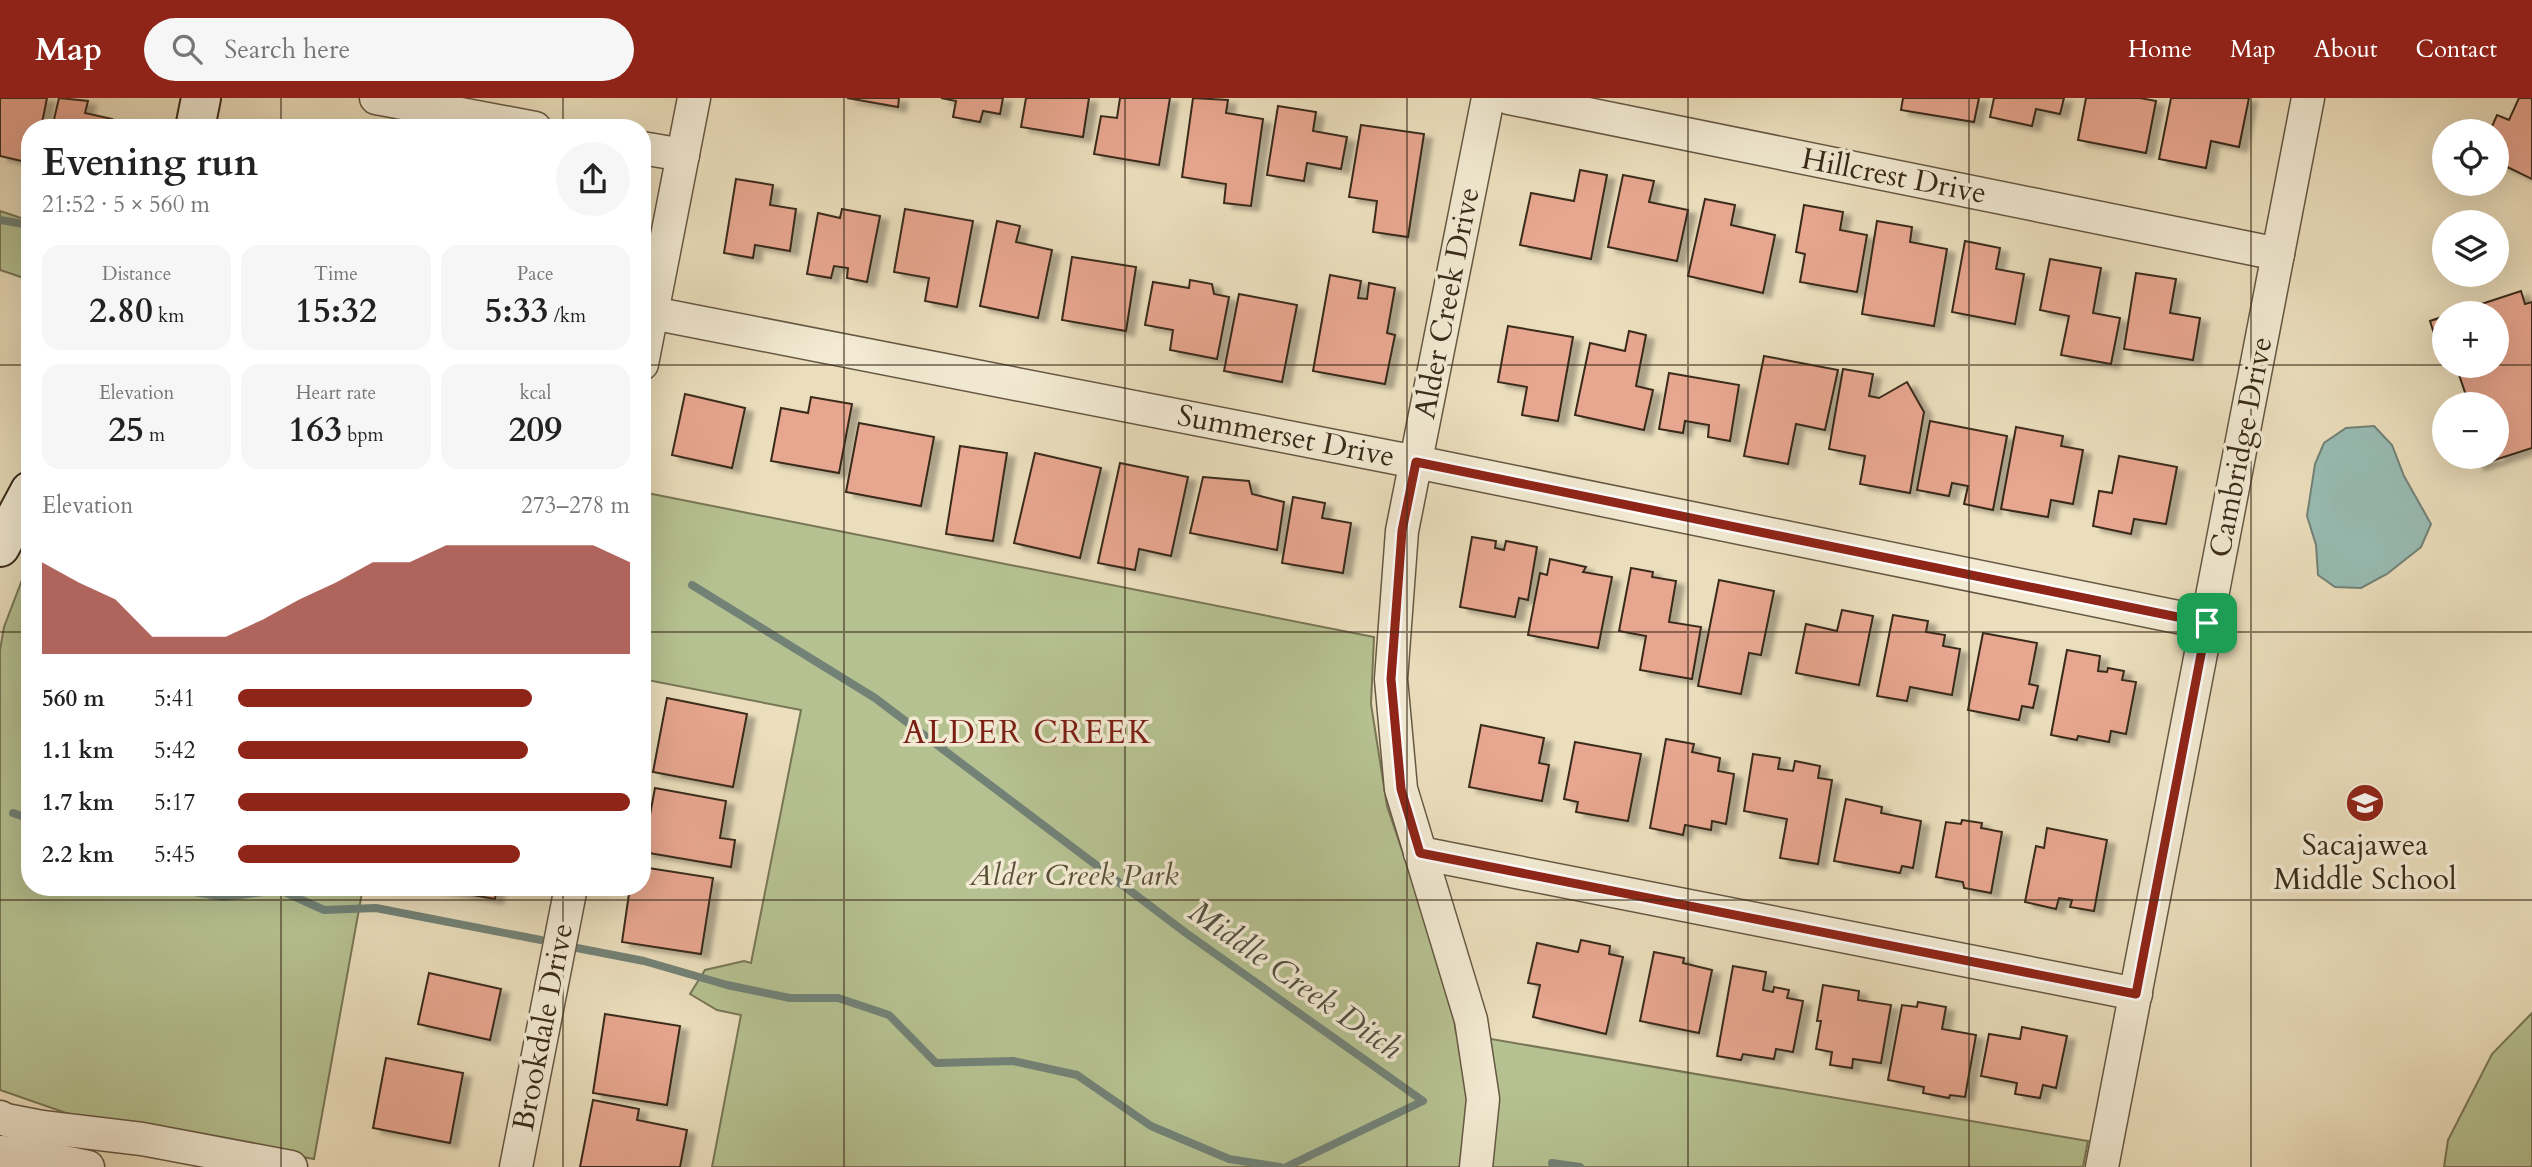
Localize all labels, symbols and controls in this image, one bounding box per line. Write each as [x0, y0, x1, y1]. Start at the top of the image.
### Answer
search box [144, 18, 634, 81]
text: Map [35, 27, 102, 72]
icon: search [168, 30, 206, 68]
text: Search here [224, 32, 350, 67]
text: Home [2128, 33, 2192, 66]
text: Map [2230, 33, 2276, 66]
text: About [2314, 33, 2378, 66]
text: Contact [2416, 33, 2497, 66]
map controls [2432, 119, 2509, 469]
button: locate [2432, 119, 2509, 196]
text: Evening run [42, 137, 258, 189]
street label: Hillcrest Drive [1798, 138, 1990, 214]
button: share [556, 142, 630, 216]
street label: Alder Creek Drive [1404, 184, 1490, 422]
text: 21:52 · 5 × 560 m [42, 189, 210, 220]
button: layers [2432, 210, 2509, 287]
text: Distance [102, 261, 171, 287]
text: Time [314, 261, 358, 287]
text: Pace [517, 261, 554, 287]
text: 2.80 [89, 287, 153, 335]
text: 15:32 [295, 287, 377, 335]
text: 5:33 [485, 287, 549, 335]
button: + [2432, 301, 2509, 378]
text: km [153, 303, 184, 329]
text: /km [549, 303, 586, 329]
street label: Cambridge Drive [2200, 333, 2282, 561]
text: Elevation [99, 380, 174, 406]
text: Heart rate [296, 380, 376, 406]
text: kcal [519, 380, 551, 406]
button: − [2432, 392, 2509, 469]
street label: Summerset Drive [1174, 395, 1398, 477]
text: 25 [108, 406, 144, 454]
text: 163 [288, 406, 342, 454]
text: 209 [508, 406, 562, 454]
text: m [144, 422, 165, 448]
text: bpm [342, 422, 384, 448]
text: Elevation [42, 490, 133, 521]
text: 273–278 m [521, 490, 630, 521]
pin [2177, 593, 2237, 653]
icon: arrive [2188, 604, 2226, 642]
text: 560 m [42, 683, 105, 714]
text: 5:41 [154, 683, 195, 714]
district label: ALDER CREEK [903, 711, 1153, 755]
text: 1.1 km [42, 735, 114, 766]
text: 5:42 [154, 735, 195, 766]
school or university icon: Sacajawea Middle School [2344, 782, 2386, 824]
text: 1.7 km [42, 787, 114, 818]
text: 5:17 [154, 787, 195, 818]
place label: Sacajawea Middle School [2273, 825, 2457, 900]
text: 2.2 km [42, 839, 114, 870]
text: 5:45 [154, 839, 195, 870]
park label: Alder Creek Park [968, 855, 1179, 896]
water label: Middle Creek Ditch [1180, 890, 1410, 1070]
street label: Brookdale Drive [503, 920, 583, 1134]

